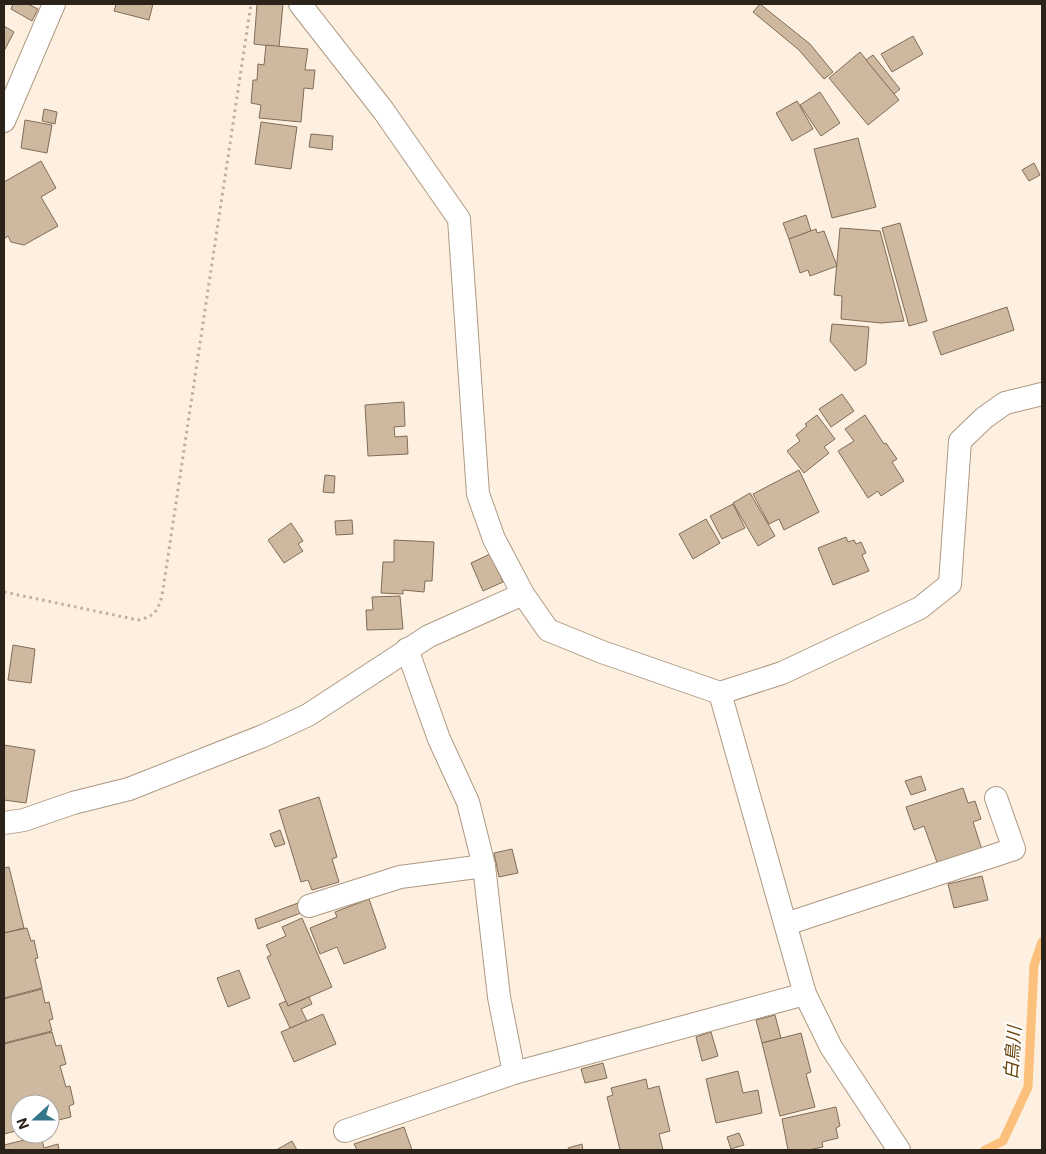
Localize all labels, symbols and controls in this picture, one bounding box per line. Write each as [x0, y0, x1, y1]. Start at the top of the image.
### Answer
water label: 白鳥川 [1000, 1023, 1025, 1081]
north arrow [10, 1094, 60, 1144]
text: N [13, 1116, 32, 1132]

